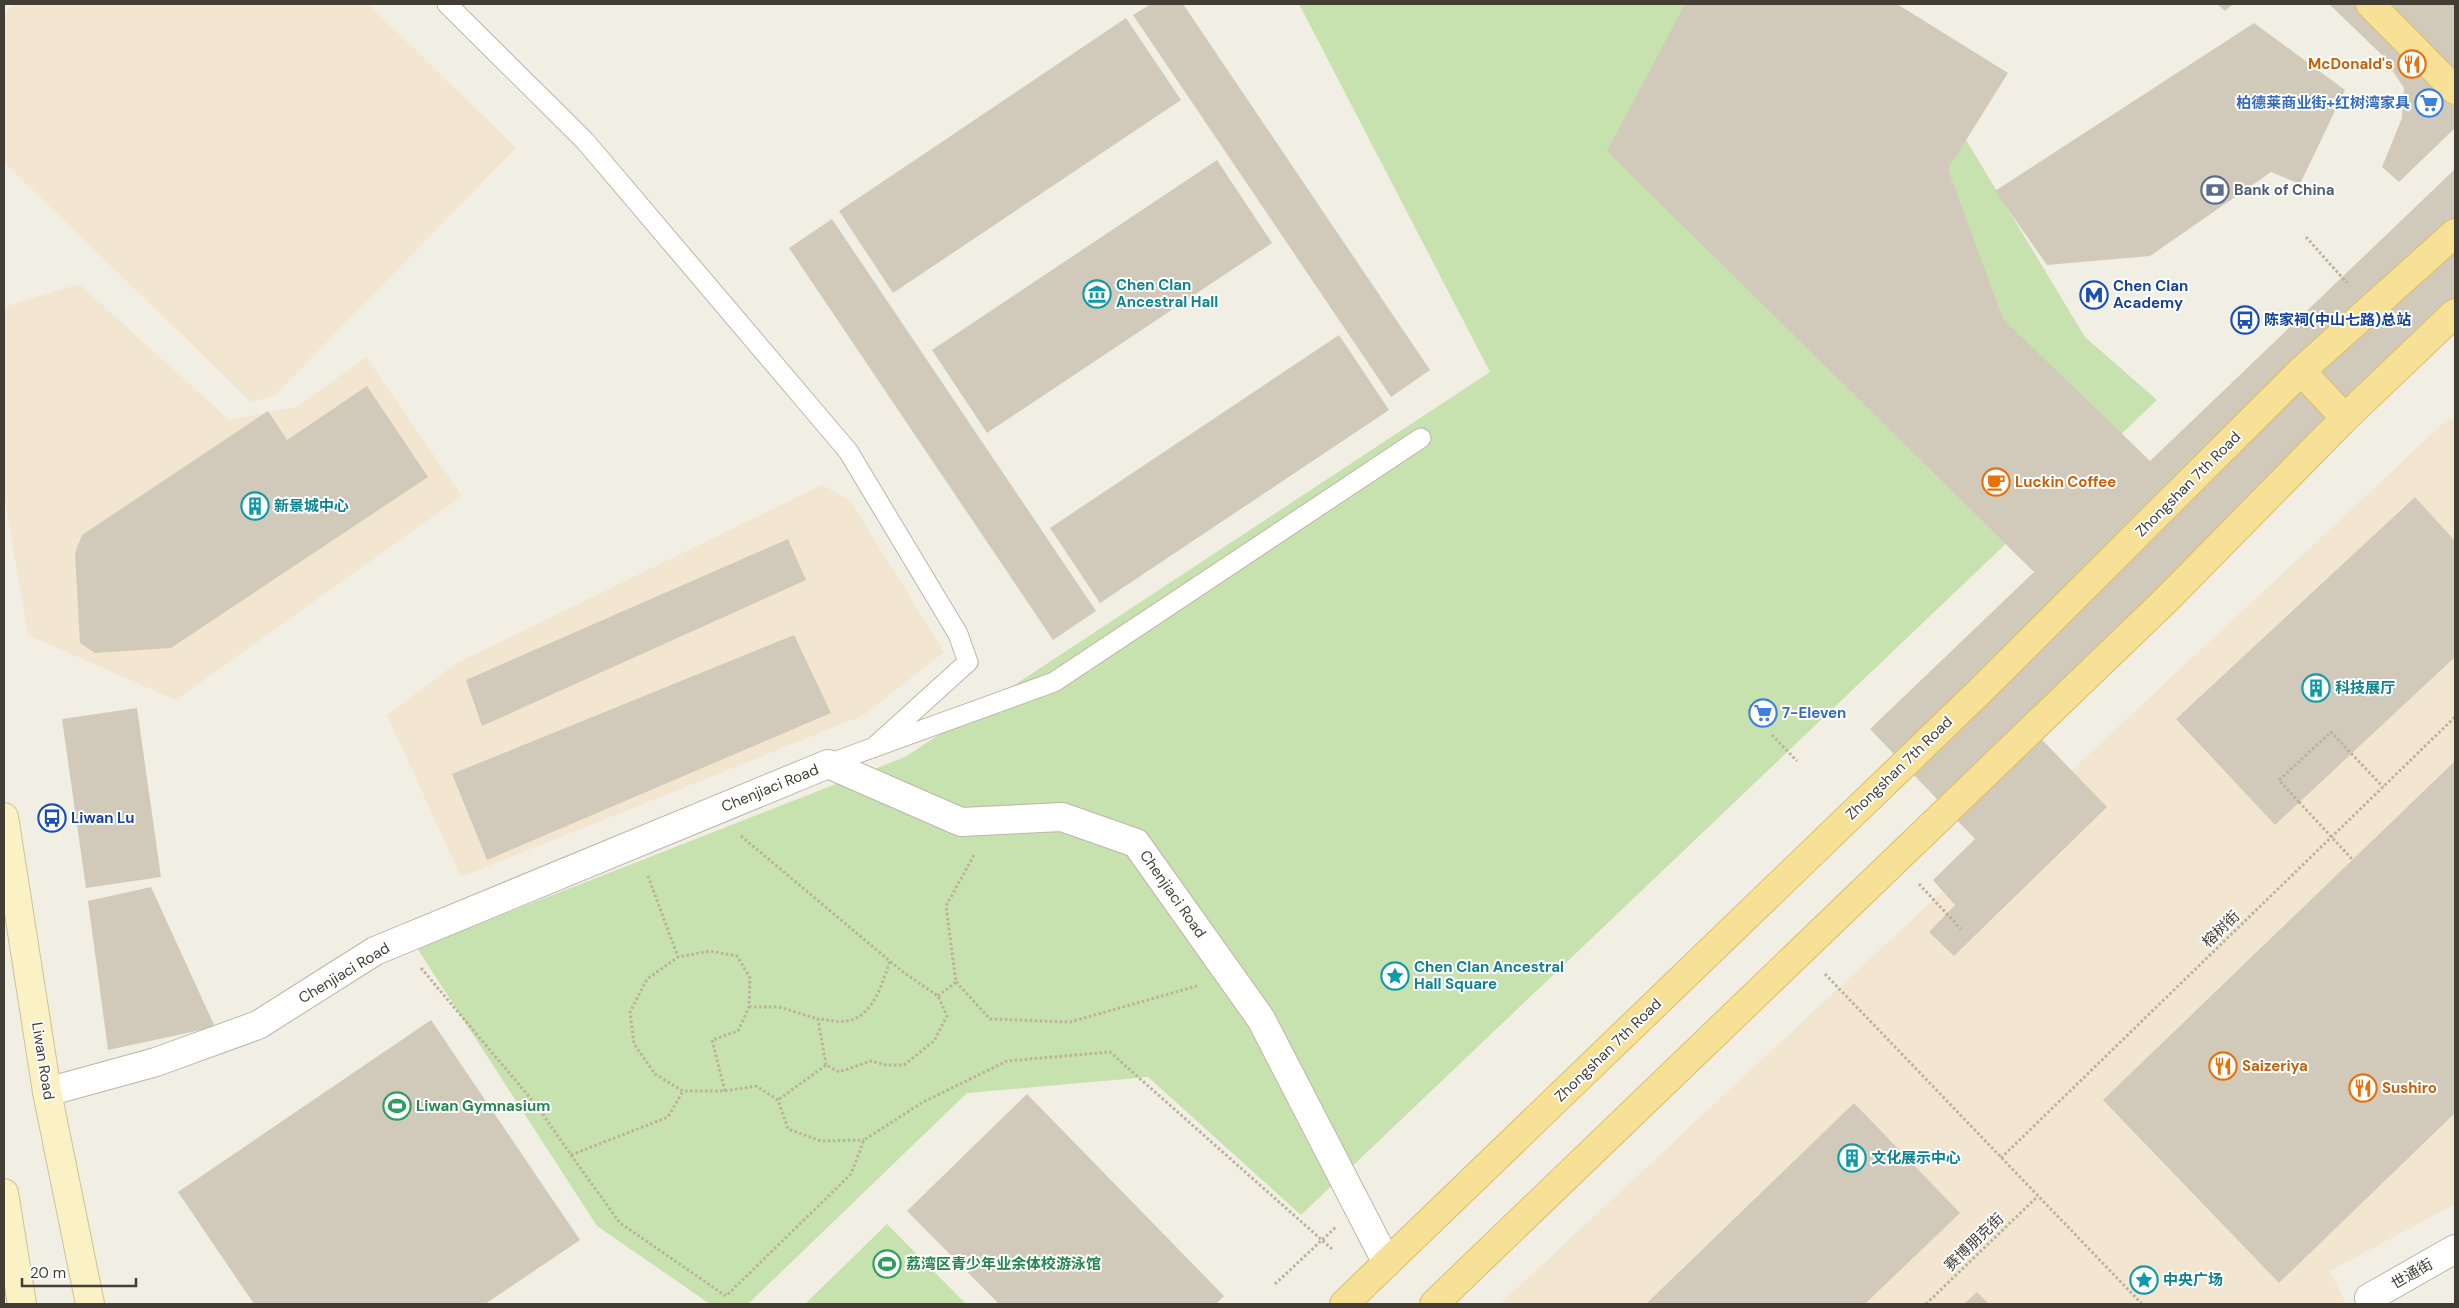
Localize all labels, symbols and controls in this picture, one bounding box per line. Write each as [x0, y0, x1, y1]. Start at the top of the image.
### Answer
restaurant icon: McDonald's [2397, 49, 2427, 79]
place label: McDonald's [2308, 54, 2393, 74]
supermarket icon: 柏德莱商业街+红树湾家具 [2414, 88, 2444, 118]
place label: 柏德莱商业街+红树湾家具 [2236, 93, 2410, 113]
bank icon: Bank of China [2200, 175, 2230, 205]
place label: Bank of China [2234, 180, 2335, 200]
place label: Chen Clan Ancestral Hall [1116, 275, 1218, 312]
place label: Chen Clan Academy [2113, 276, 2188, 313]
museum icon: Chen Clan Ancestral Hall [1082, 279, 1112, 309]
metro station icon: Chen Clan Academy [2079, 280, 2109, 310]
bus stop icon: 陈家祠(中山七路)总站 [2230, 305, 2260, 335]
place label: 陈家祠(中山七路)总站 [2264, 310, 2411, 330]
street label: Zhongshan 7th Road [2131, 427, 2245, 541]
cafe icon: Luckin Coffee [1981, 467, 2011, 497]
place label: Luckin Coffee [2015, 472, 2116, 492]
building icon: 新景城中心 [240, 491, 270, 521]
place label: 新景城中心 [274, 496, 349, 516]
building icon: 科技展厅 [2301, 673, 2331, 703]
place label: 科技展厅 [2335, 678, 2395, 698]
supermarket icon: 7-Eleven [1748, 698, 1778, 728]
place label: 7-Eleven [1782, 703, 1846, 723]
street label: Zhongshan 7th Road [1841, 712, 1957, 824]
street label: Chenjiaci Road [718, 759, 822, 817]
bus stop icon: Liwan Lu [37, 803, 67, 833]
place label: Liwan Lu [71, 808, 135, 828]
street label: Chenjiaci Road [1135, 846, 1211, 942]
street label: 榕树街 [2198, 906, 2244, 952]
street label: Chenjiaci Road [295, 938, 393, 1008]
place label: Chen Clan Ancestral Hall Square [1414, 957, 1564, 994]
place icon: Chen Clan Ancestral Hall Square [1380, 961, 1410, 991]
street label: Zhongshan 7th Road [1550, 994, 1666, 1106]
street label: Liwan Road [27, 1021, 59, 1101]
restaurant icon: Saizeriya [2208, 1051, 2238, 1081]
place label: Saizeriya [2242, 1056, 2308, 1076]
restaurant icon: Sushiro [2348, 1073, 2378, 1103]
place label: Sushiro [2382, 1078, 2437, 1098]
sports icon: Liwan Gymnasium [382, 1091, 412, 1121]
place label: Liwan Gymnasium [416, 1096, 550, 1116]
building icon: 文化展示中心 [1837, 1143, 1867, 1173]
place label: 文化展示中心 [1871, 1148, 1961, 1168]
street label: 赛博朋克街 [1940, 1209, 2008, 1275]
sports icon: 荔湾区青少年业余体校游泳馆 [872, 1249, 902, 1279]
place label: 荔湾区青少年业余体校游泳馆 [906, 1254, 1101, 1274]
street label: 世通街 [2388, 1254, 2436, 1294]
scale bar [22, 1256, 136, 1288]
text: 20 m [30, 1263, 66, 1283]
place icon: 中央广场 [2129, 1265, 2159, 1295]
place label: 中央广场 [2163, 1270, 2223, 1290]

